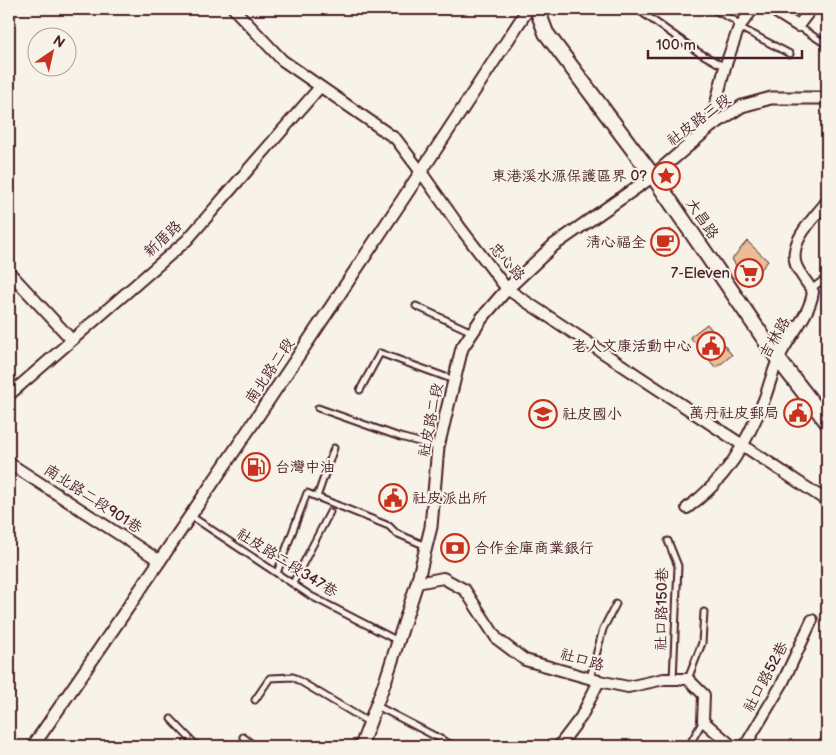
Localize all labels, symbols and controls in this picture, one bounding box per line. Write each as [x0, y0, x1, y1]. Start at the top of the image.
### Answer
north arrow [28, 28, 78, 78]
scale bar [648, 28, 802, 60]
text: N [50, 32, 68, 52]
text: 100 m [656, 36, 696, 55]
street label: 社皮路三段 [663, 90, 735, 150]
place icon: 東港溪水源保護區界 0? [651, 161, 681, 191]
place label: 東港溪水源保護區界 0? [492, 167, 647, 186]
street label: 大昌路 [682, 195, 722, 243]
street label: 新厝路 [140, 217, 186, 261]
cafe icon: 清心福全 [650, 227, 680, 257]
place label: 清心福全 [586, 233, 646, 252]
street label: 忠心路 [485, 239, 529, 285]
supermarket icon: 7-Eleven [734, 258, 764, 288]
place label: 7-Eleven [671, 264, 730, 283]
street label: 吉林路 [756, 314, 794, 362]
public building icon: 老人文康活動中心 [696, 331, 726, 361]
street label: 南北路二段 [241, 335, 299, 407]
place label: 老人文康活動中心 [572, 337, 692, 356]
street label: 社皮路二段 [415, 381, 447, 459]
public building icon: 萬丹社皮郵局 [783, 398, 813, 428]
school or university icon: 社皮國小 [528, 399, 558, 429]
place label: 萬丹社皮郵局 [689, 404, 779, 423]
place label: 社皮國小 [562, 405, 622, 424]
fuel station icon: 台灣中油 [241, 452, 271, 482]
place label: 台灣中油 [275, 458, 335, 477]
street label: 南北路二段901巷 [40, 460, 146, 538]
public building icon: 社皮派出所 [378, 483, 408, 513]
place label: 社皮派出所 [412, 489, 487, 508]
street label: 社皮路二段347巷 [233, 524, 341, 602]
bank icon: 合作金庫商業銀行 [440, 533, 470, 563]
place label: 合作金庫商業銀行 [474, 539, 594, 558]
street label: 社口路150巷 [652, 567, 672, 651]
street label: 社口路52巷 [739, 638, 793, 716]
street label: 社口路 [558, 645, 606, 675]

